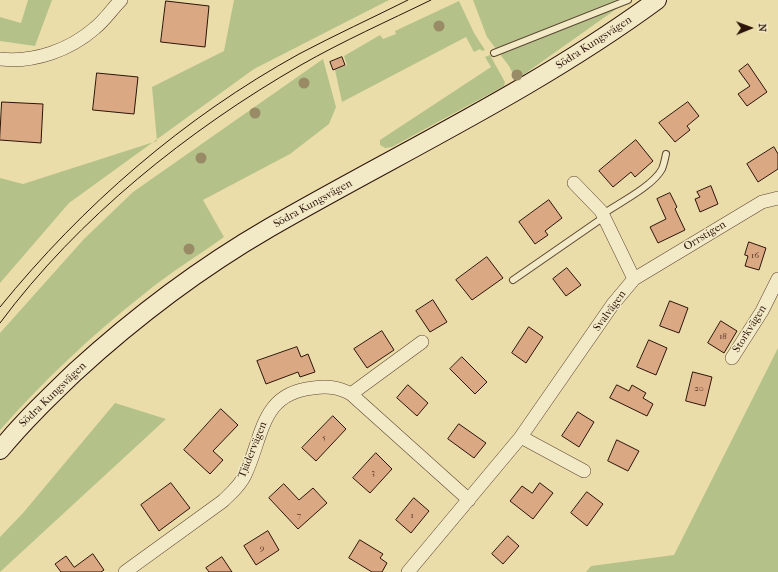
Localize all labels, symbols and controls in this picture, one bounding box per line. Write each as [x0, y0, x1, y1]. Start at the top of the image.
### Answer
north arrow [730, 8, 770, 48]
street label: Södra Kungsvägen [554, 14, 634, 72]
text: N [756, 23, 769, 32]
street label: Södra Kungsvägen [271, 177, 355, 231]
street label: Orrstigen [681, 218, 729, 254]
house number: 16 [751, 251, 759, 261]
street label: Svalvägen [591, 288, 629, 334]
street label: Storkvägen [730, 303, 770, 355]
house number: 18 [719, 332, 727, 342]
street label: Södra Kungsvägen [17, 360, 89, 430]
house number: 20 [694, 384, 704, 394]
street label: Tjädervägen [236, 420, 270, 480]
house number: 5 [322, 433, 326, 443]
house number: 3 [371, 468, 375, 478]
house number: 7 [297, 511, 301, 521]
house number: 1 [410, 511, 414, 521]
house number: 9 [260, 543, 264, 553]

